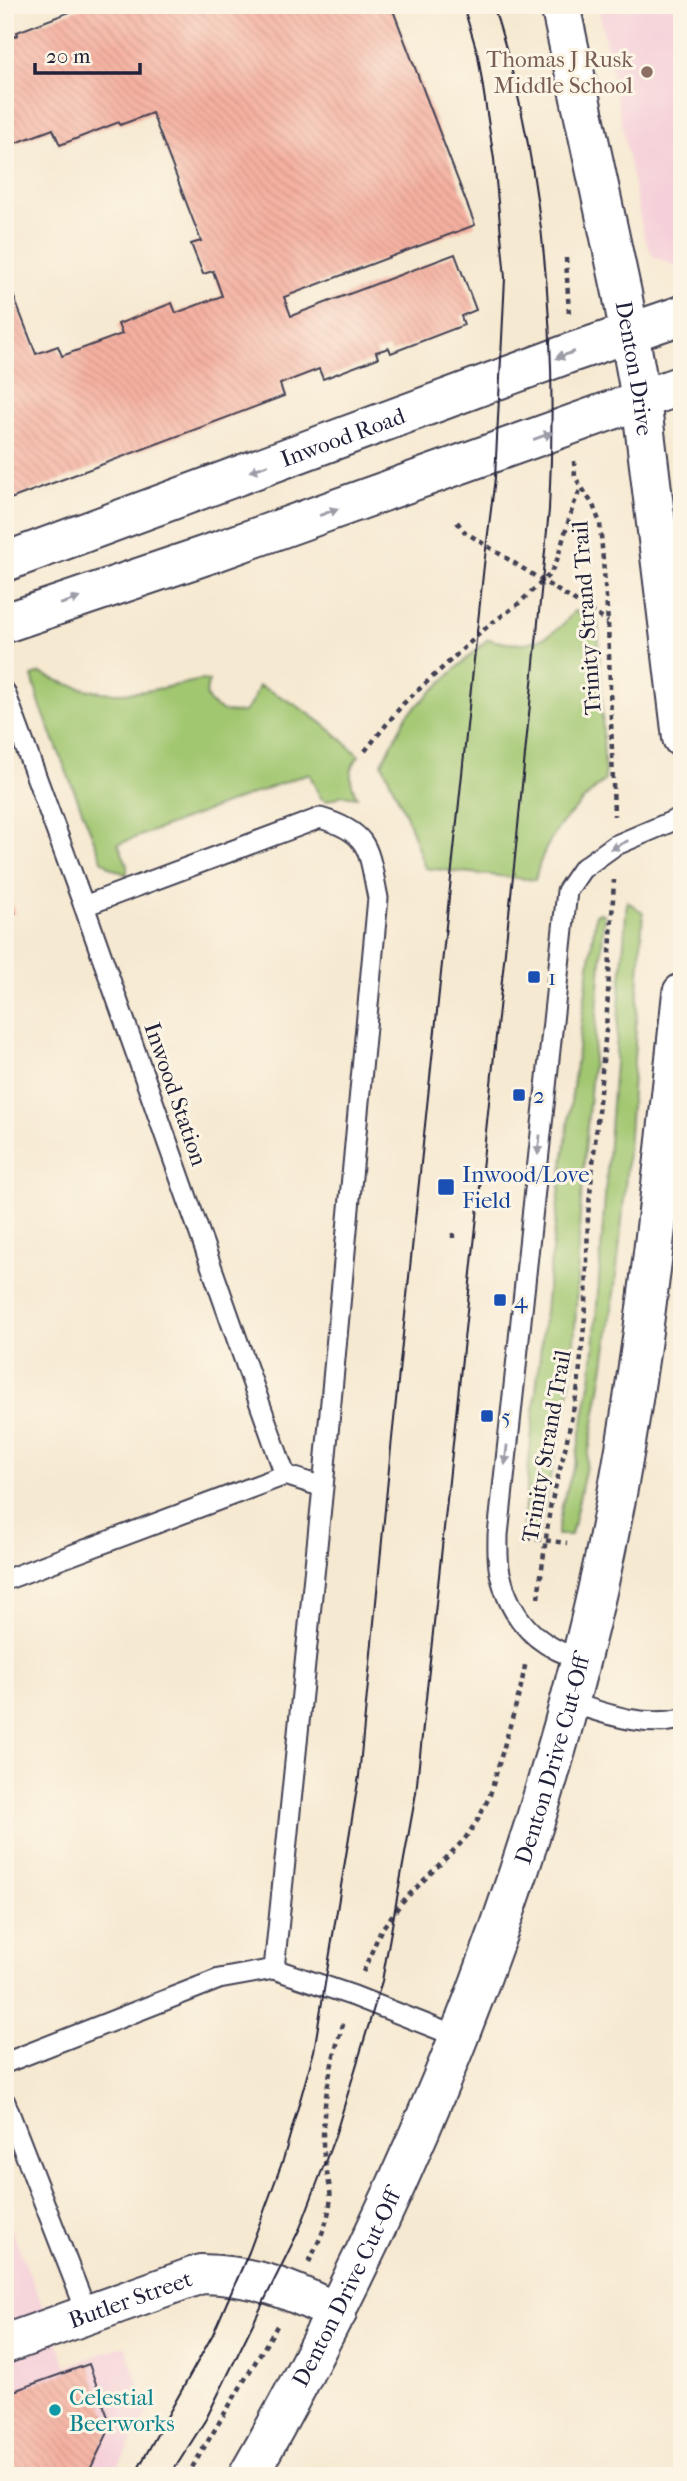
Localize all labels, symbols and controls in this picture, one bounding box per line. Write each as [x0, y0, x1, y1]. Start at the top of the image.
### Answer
scale bar [35, 32, 140, 76]
text: 20 m [46, 44, 91, 68]
place label: Thomas J Rusk Middle School [486, 46, 634, 99]
marker: Thomas J Rusk Middle School [639, 64, 655, 80]
street label: Denton Drive [610, 299, 658, 437]
one-way arrow [554, 350, 575, 361]
street label: Inwood Road [277, 402, 409, 473]
one-way arrow [533, 430, 554, 441]
one-way arrow [249, 462, 270, 473]
one-way arrow [319, 506, 340, 517]
street label: Trinity Strand Trail [566, 519, 607, 716]
one-way arrow [60, 595, 81, 606]
one-way arrow [609, 839, 629, 850]
place label: 1 [548, 964, 556, 991]
marker: 1 [526, 969, 542, 985]
street label: Inwood Station [138, 1019, 213, 1170]
place label: 2 [533, 1082, 545, 1109]
marker: 2 [511, 1087, 527, 1103]
one-way arrow [534, 1134, 545, 1156]
place label: Inwood/Love Field [462, 1161, 590, 1214]
marker: Inwood/Love Field [436, 1177, 456, 1197]
place label: 4 [514, 1287, 529, 1314]
marker: 4 [492, 1292, 508, 1308]
street label: Trinity Strand Trail [516, 1347, 577, 1544]
place label: 5 [501, 1403, 511, 1430]
marker: 5 [479, 1408, 495, 1424]
one-way arrow [501, 1445, 512, 1467]
street label: Denton Drive Cut-Off [509, 1648, 596, 1868]
street label: Denton Drive Cut-Off [287, 2181, 408, 2391]
street label: Butler Street [65, 2265, 196, 2334]
place label: Celestial Beerworks [69, 2384, 175, 2437]
marker: Celestial Beerworks [47, 2402, 63, 2418]

